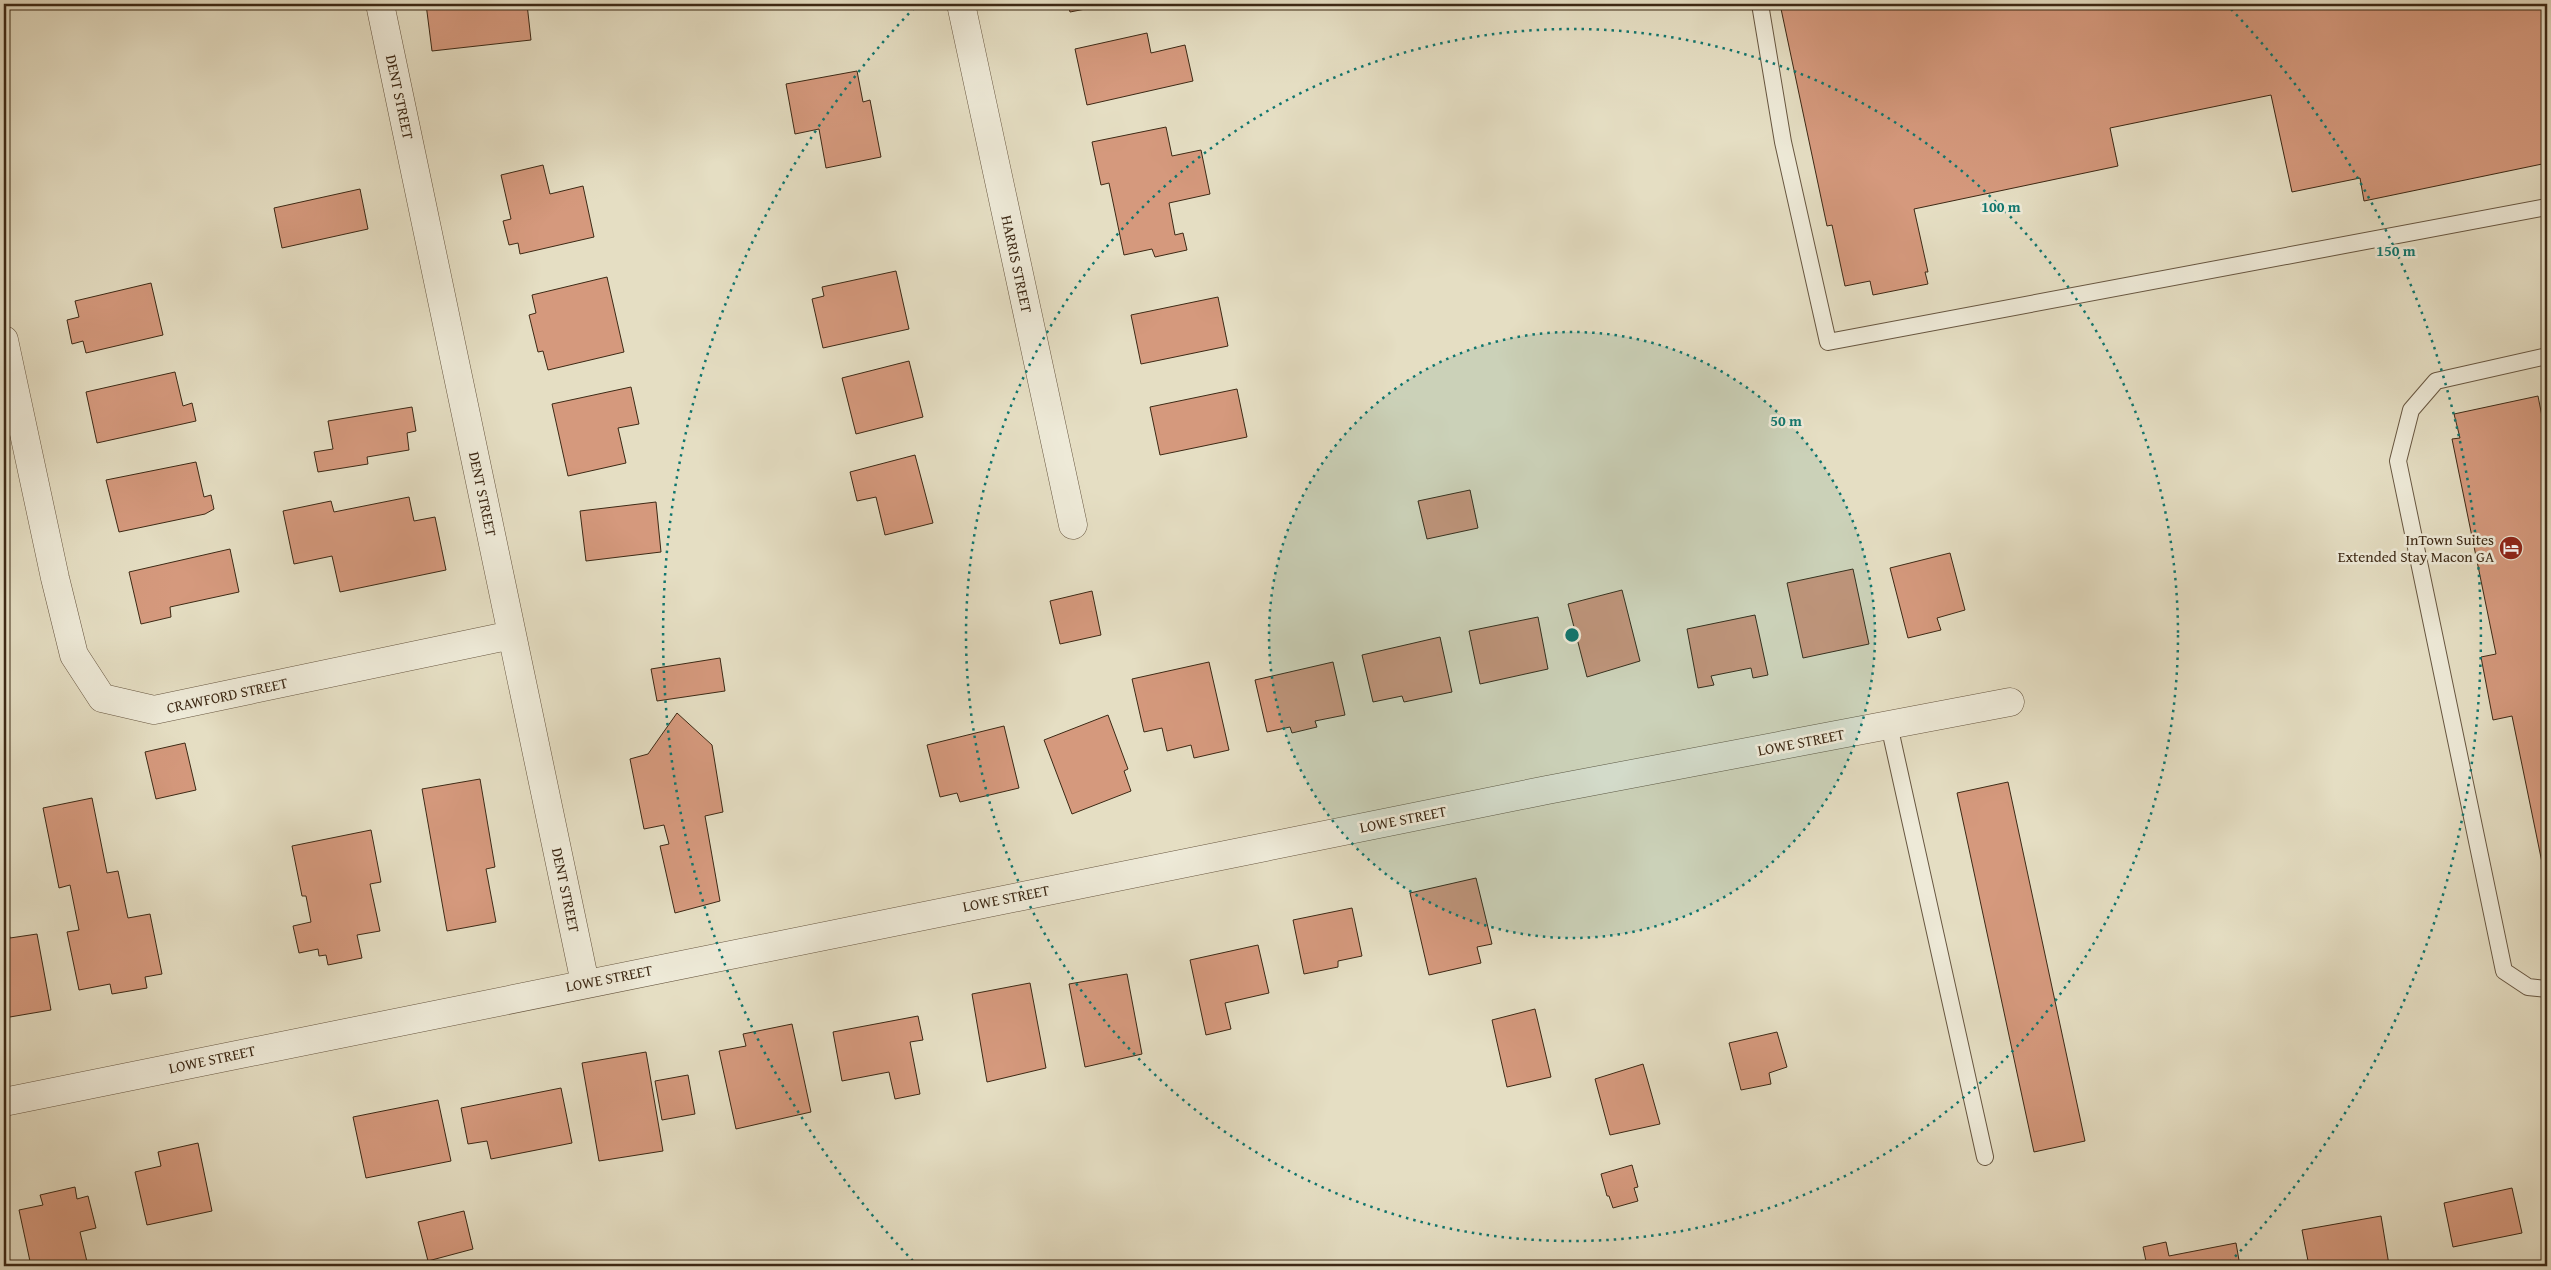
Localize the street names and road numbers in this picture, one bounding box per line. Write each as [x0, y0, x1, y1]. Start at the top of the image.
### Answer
street label: DENT STREET [381, 53, 419, 142]
street label: HARRIS STREET [996, 213, 1038, 315]
street label: DENT STREET [464, 450, 502, 539]
street label: CRAWFORD STREET [165, 672, 290, 718]
street label: LOWE STREET [1756, 723, 1847, 761]
street label: LOWE STREET [1358, 800, 1449, 838]
street label: DENT STREET [547, 846, 585, 935]
street label: LOWE STREET [961, 879, 1052, 917]
street label: LOWE STREET [564, 959, 655, 997]
street label: LOWE STREET [167, 1039, 258, 1078]

